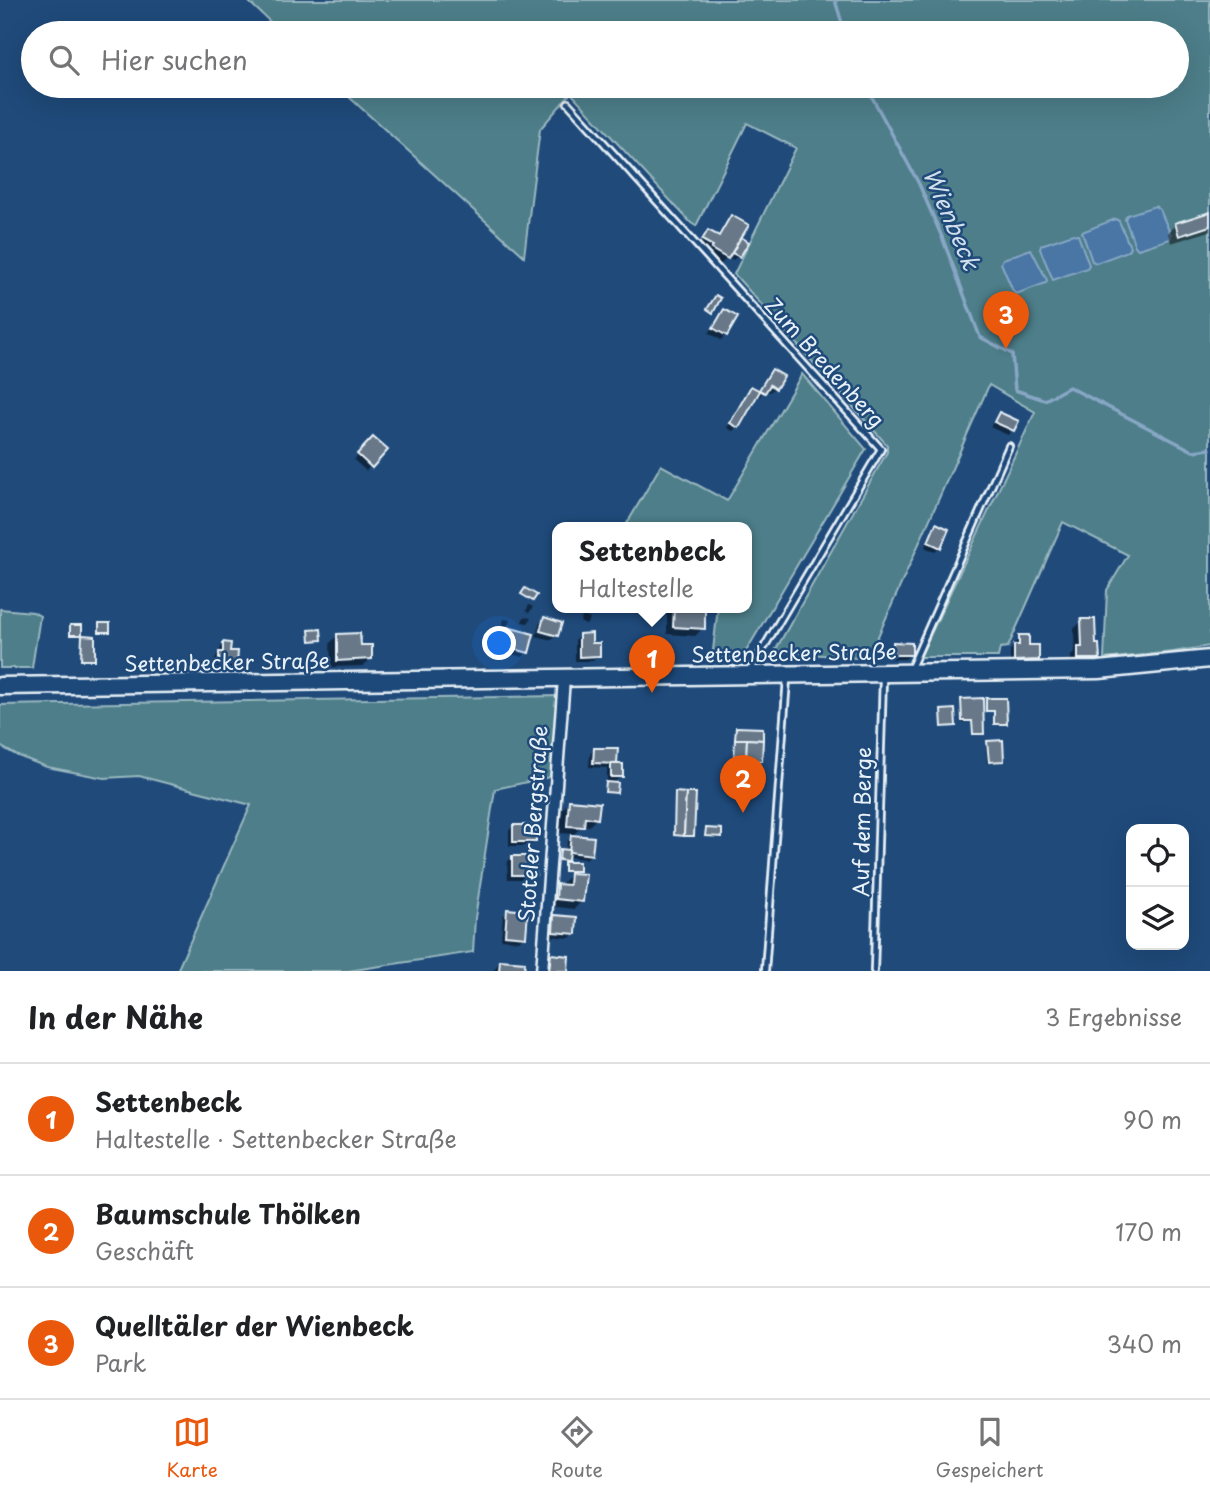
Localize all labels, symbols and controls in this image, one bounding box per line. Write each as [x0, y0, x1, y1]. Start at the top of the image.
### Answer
search box [21, 21, 1189, 98]
text: Hier suchen [101, 40, 248, 79]
icon: search [45, 41, 83, 79]
water label: Wienbeck [915, 162, 990, 276]
street label: Zum Bredenberg [758, 289, 893, 434]
pin: 3 [983, 291, 1029, 349]
popup [552, 522, 752, 613]
text: Settenbeck [578, 531, 726, 570]
text: Haltestelle [578, 570, 694, 605]
your location [482, 626, 516, 660]
street label: Settenbecker Straße [691, 634, 897, 670]
pin: 1 [629, 635, 675, 693]
street label: Settenbecker Straße [124, 643, 330, 679]
street label: Stoteler Bergstraße [509, 724, 555, 923]
street label: Auf dem Berge [844, 747, 878, 897]
pin: 2 [720, 755, 766, 813]
map controls [1126, 824, 1189, 950]
button: locate [1126, 824, 1189, 887]
button: layers [1126, 887, 1189, 950]
text: In der Nähe [28, 994, 203, 1039]
text: 3 Ergebnisse [1045, 999, 1182, 1034]
text: Settenbeck [95, 1082, 242, 1121]
text: 1 [46, 1102, 57, 1137]
text: 90 m [1123, 1102, 1182, 1137]
text: Haltestelle · Settenbecker Straße [95, 1121, 457, 1156]
text: Baumschule Thölken [95, 1194, 361, 1233]
text: 2 [43, 1214, 59, 1249]
text: 170 m [1115, 1214, 1182, 1249]
text: Geschäft [95, 1233, 194, 1268]
text: Quelltäler der Wienbeck [95, 1306, 414, 1345]
text: 3 [43, 1326, 59, 1361]
text: 340 m [1107, 1326, 1182, 1361]
text: Park [95, 1345, 146, 1380]
tab: Karte [166, 1413, 218, 1483]
tab: Route [551, 1413, 603, 1483]
tab: Gespeichert [936, 1413, 1044, 1483]

